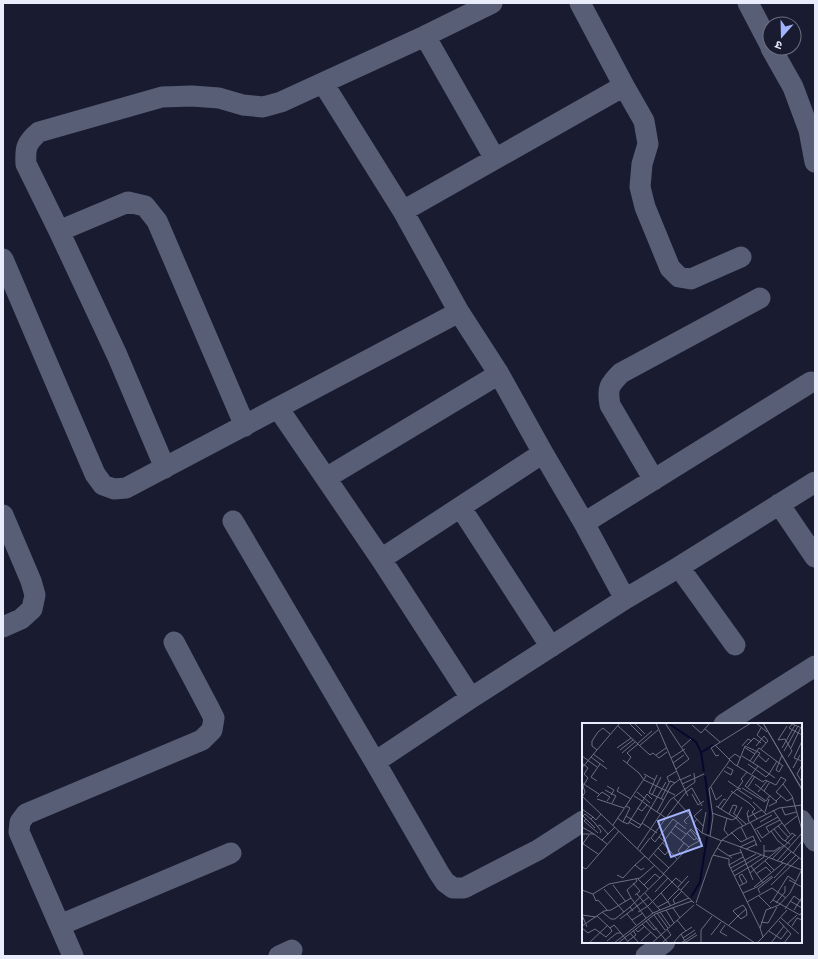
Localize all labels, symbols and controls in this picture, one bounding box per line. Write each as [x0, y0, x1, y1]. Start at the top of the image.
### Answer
north arrow [762, 16, 802, 56]
text: उ [773, 38, 784, 52]
inset map [582, 723, 802, 943]

